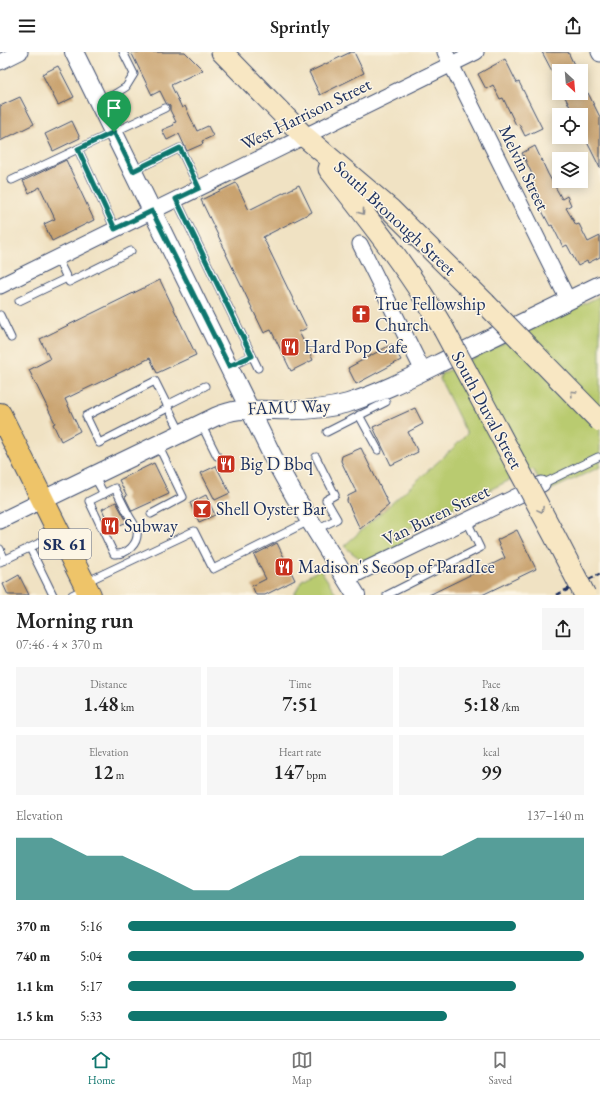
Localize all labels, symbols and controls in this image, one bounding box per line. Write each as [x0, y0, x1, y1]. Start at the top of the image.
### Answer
icon: menu [16, 15, 38, 37]
text: Sprintly [270, 15, 330, 38]
icon: share [562, 15, 584, 37]
north arrow [552, 64, 588, 100]
map controls [552, 64, 588, 188]
street label: West Harrison Street [237, 72, 375, 155]
pin [97, 91, 131, 132]
icon: arrive [103, 97, 125, 119]
button: locate [552, 108, 588, 144]
street label: Melvin Street [494, 121, 555, 215]
button: layers [552, 152, 588, 188]
street label: South Bronough Street [329, 155, 462, 280]
one-way arrow [358, 207, 365, 214]
place label: True Fellowship Church [375, 292, 486, 336]
church icon: True Fellowship Church [350, 303, 372, 325]
place label: Hard Pop Cafe [304, 335, 408, 358]
restaurant icon: Hard Pop Cafe [279, 336, 301, 358]
street label: South Duval Street [447, 347, 528, 473]
one-way arrow [570, 390, 578, 398]
street label: FAMU Way [247, 394, 331, 419]
place label: Big D Bbq [240, 452, 313, 475]
restaurant icon: Big D Bbq [215, 453, 237, 475]
street label: Van Buren Street [378, 479, 493, 550]
place label: Shell Oyster Bar [216, 497, 326, 520]
bar icon: Shell Oyster Bar [191, 498, 213, 520]
one-way arrow [536, 506, 544, 513]
place label: Subway [124, 514, 178, 537]
restaurant icon: Subway [99, 515, 121, 537]
road number: SR 61 [39, 529, 91, 559]
place label: Madison's Scoop of ParadIce [298, 555, 495, 578]
restaurant icon: Madison's Scoop of ParadIce [273, 556, 295, 578]
text: Morning run [16, 606, 134, 635]
button: share [542, 608, 584, 650]
text: 07:46 · 4 × 370 m [16, 636, 103, 653]
text: Distance [90, 677, 127, 691]
text: Time [289, 677, 311, 691]
text: Pace [482, 677, 501, 691]
text: 1.48 [83, 691, 119, 717]
text: 7:51 [282, 691, 318, 717]
text: 5:18 [463, 691, 499, 717]
text: km [119, 700, 134, 714]
text: /km [499, 700, 520, 714]
text: Elevation [89, 745, 128, 759]
text: Heart rate [279, 745, 321, 759]
text: kcal [483, 745, 500, 759]
text: 12 [93, 759, 114, 785]
text: 147 [274, 759, 304, 785]
text: 99 [481, 759, 502, 785]
text: m [114, 768, 124, 782]
text: bpm [304, 768, 326, 782]
text: Elevation [16, 807, 63, 824]
text: 137–140 m [527, 807, 584, 824]
text: 370 m [16, 918, 50, 935]
text: 5:16 [80, 918, 102, 935]
text: 740 m [16, 948, 50, 965]
text: 5:04 [80, 948, 102, 965]
text: 1.1 km [16, 978, 54, 995]
text: 5:17 [80, 978, 102, 995]
text: 1.5 km [16, 1008, 54, 1025]
text: 5:33 [80, 1008, 102, 1025]
tab: Home [88, 1049, 115, 1087]
tab: Map [291, 1049, 313, 1087]
tab: Saved [489, 1049, 512, 1087]

